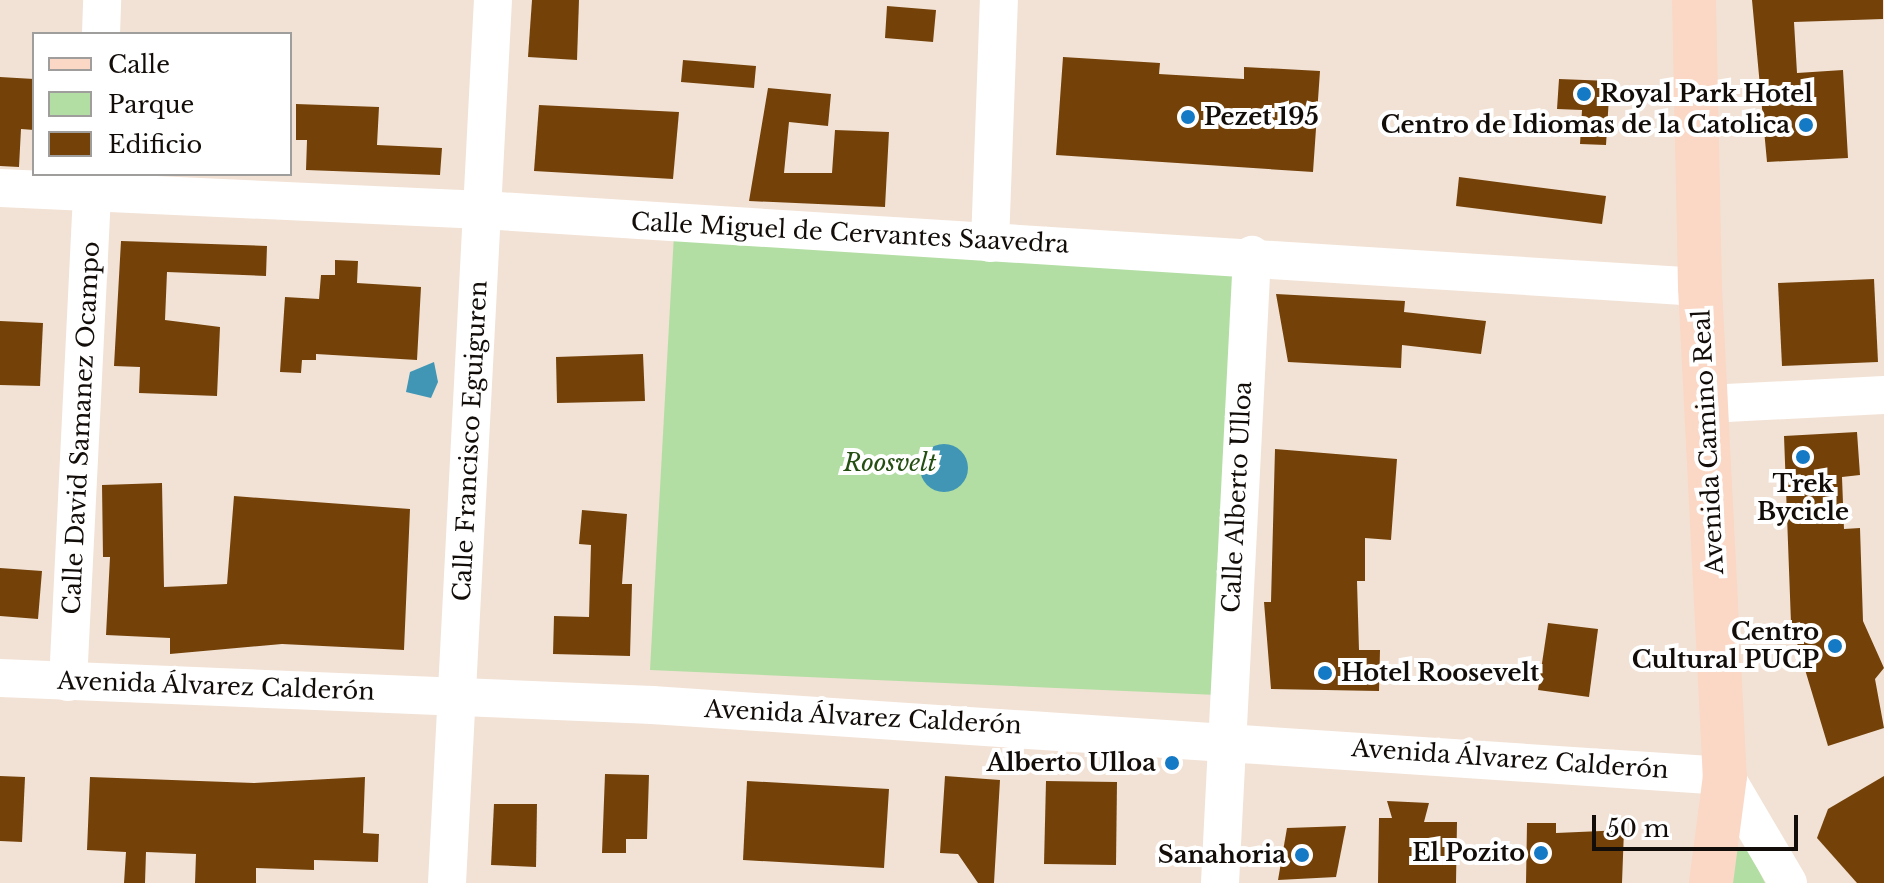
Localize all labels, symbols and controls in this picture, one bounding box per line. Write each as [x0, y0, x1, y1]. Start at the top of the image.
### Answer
legend [32, 32, 292, 176]
text: Calle [108, 50, 170, 79]
place label: Royal Park Hotel [1600, 80, 1813, 108]
marker: Royal Park Hotel [1575, 85, 1593, 103]
text: Parque [108, 90, 194, 119]
place label: Pezet 195 [1204, 103, 1319, 131]
marker: Pezet 195 [1179, 108, 1197, 126]
place label: Centro de Idiomas de la Catolica [1381, 111, 1790, 139]
marker: Centro de Idiomas de la Catolica [1797, 116, 1815, 134]
text: Edificio [108, 130, 202, 159]
street label: Calle Miguel de Cervantes Saavedra [630, 207, 1070, 259]
street label: Calle David Samanez Ocampo [57, 241, 105, 615]
street label: Calle Francisco Eguiguren [447, 280, 493, 602]
street label: Avenida Camino Real [1687, 309, 1729, 575]
street label: Calle Alberto Ulloa [1217, 380, 1257, 614]
marker: Trek Bycicle [1794, 448, 1812, 466]
park label: Roosvelt [843, 449, 937, 477]
place label: Trek Bycicle [1757, 470, 1849, 526]
place label: Centro Cultural PUCP [1632, 618, 1819, 674]
marker: Centro Cultural PUCP [1826, 637, 1844, 655]
place label: Hotel Roosevelt [1341, 659, 1539, 687]
marker: Hotel Roosevelt [1316, 664, 1334, 682]
street label: Avenida Álvarez Calderón [56, 666, 376, 706]
street label: Avenida Álvarez Calderón [703, 694, 1023, 740]
street label: Avenida Álvarez Calderón [1350, 734, 1670, 784]
place label: Alberto Ulloa [987, 749, 1156, 777]
marker: Alberto Ulloa [1163, 754, 1181, 772]
scale bar [1596, 799, 1802, 849]
text: 50 m [1606, 814, 1669, 843]
place label: El Pozito [1412, 839, 1525, 867]
place label: Sanahoria [1158, 841, 1286, 869]
marker: El Pozito [1532, 844, 1550, 862]
marker: Sanahoria [1293, 846, 1311, 864]

